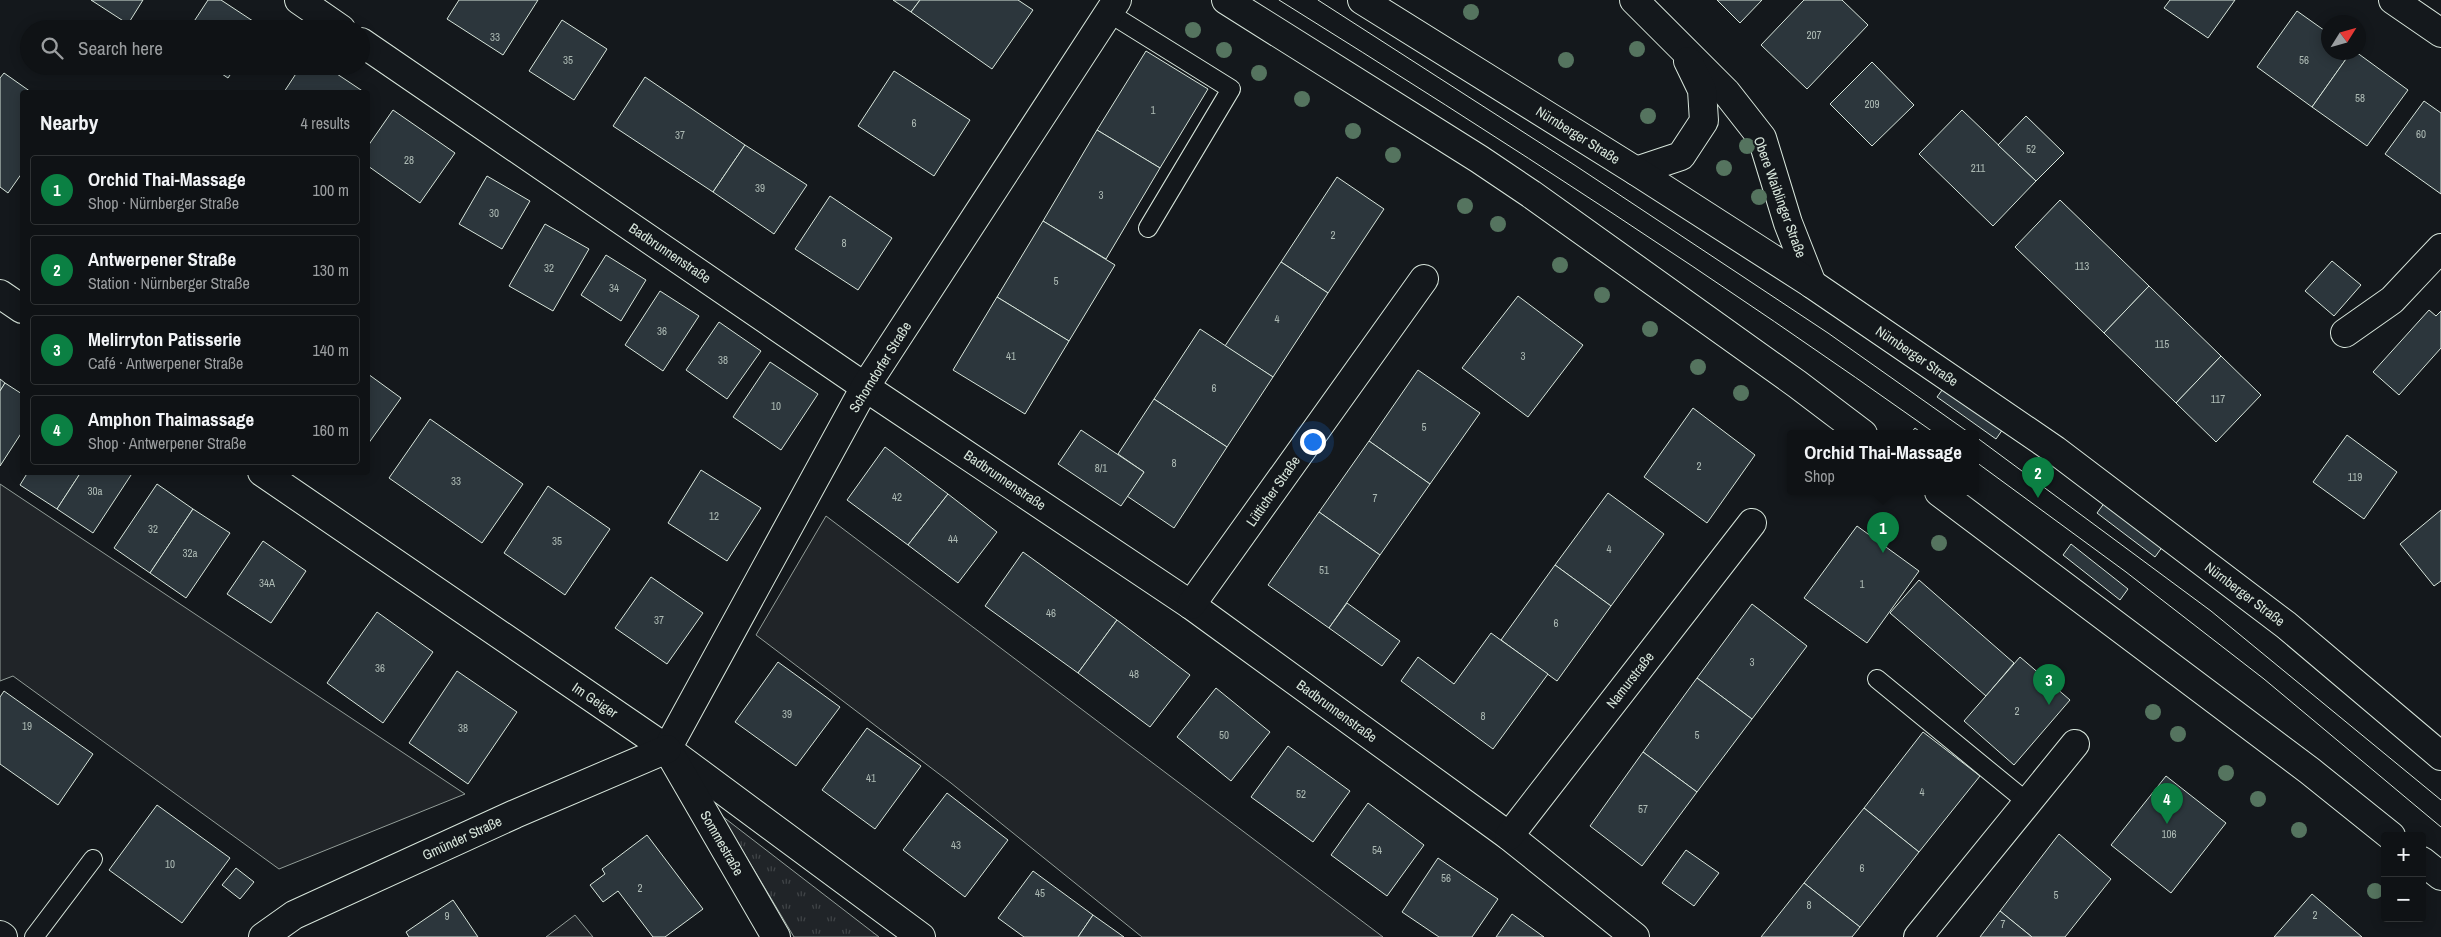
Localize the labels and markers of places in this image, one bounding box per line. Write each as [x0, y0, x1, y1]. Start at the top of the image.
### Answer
pin: 2 [2022, 457, 2054, 498]
pin: 1 [1867, 512, 1899, 553]
pin: 3 [2033, 664, 2065, 705]
pin: 4 [2151, 783, 2183, 824]

